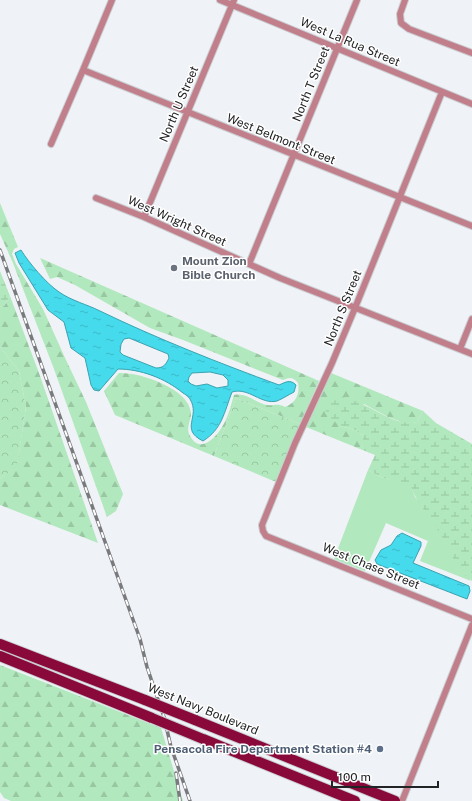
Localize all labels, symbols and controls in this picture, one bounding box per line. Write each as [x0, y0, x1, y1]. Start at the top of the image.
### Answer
street label: West La Rua Street [298, 15, 402, 69]
street label: North T Street [290, 44, 333, 124]
street label: North U Street [157, 64, 201, 144]
street label: West Belmont Street [225, 111, 338, 167]
street label: West Wright Street [125, 193, 229, 249]
place label: Mount Zion Bible Church [182, 254, 255, 282]
marker: Mount Zion Bible Church [169, 263, 179, 273]
street label: North S Street [321, 268, 365, 348]
street label: West Chase Street [320, 540, 422, 592]
street label: West Navy Boulevard [146, 680, 260, 738]
place label: Pensacola Fire Department Station #4 [154, 742, 372, 756]
marker: Pensacola Fire Department Station #4 [375, 744, 385, 754]
scale bar [332, 763, 438, 789]
text: 100 m [338, 770, 371, 784]

